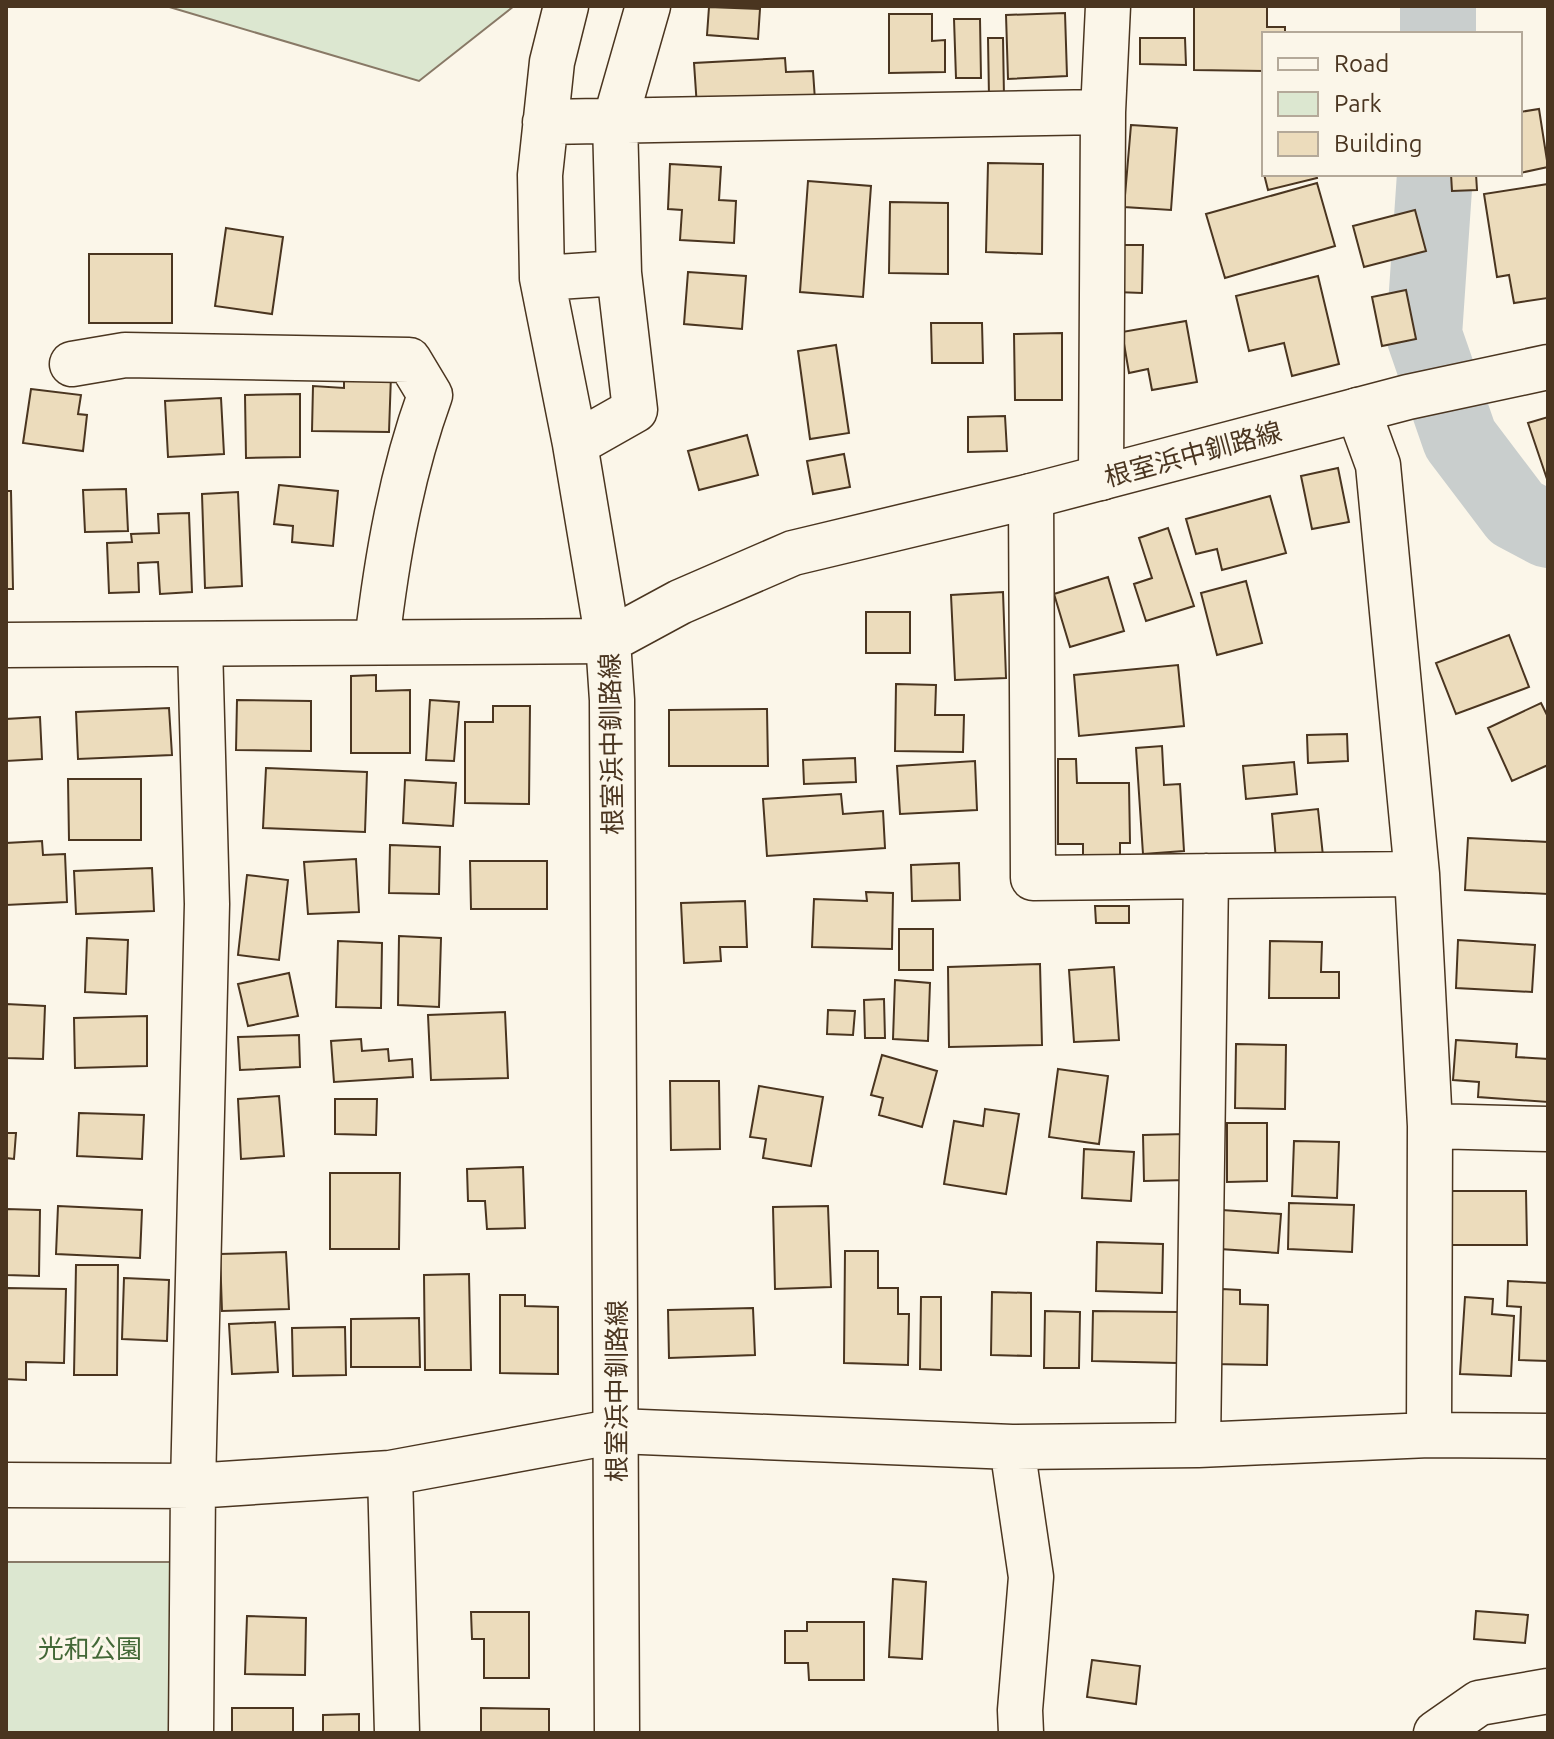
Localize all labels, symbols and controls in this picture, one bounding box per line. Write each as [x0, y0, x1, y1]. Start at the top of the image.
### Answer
legend [1262, 32, 1522, 176]
text: Road [1334, 50, 1389, 77]
text: Park [1334, 90, 1382, 117]
text: Building [1334, 130, 1422, 157]
street label: 根室浜中釧路線 [1101, 416, 1285, 492]
street label: 根室浜中釧路線 [595, 653, 627, 835]
street label: 根室浜中釧路線 [602, 1300, 631, 1482]
park label: 光和公園 [38, 1634, 142, 1663]

